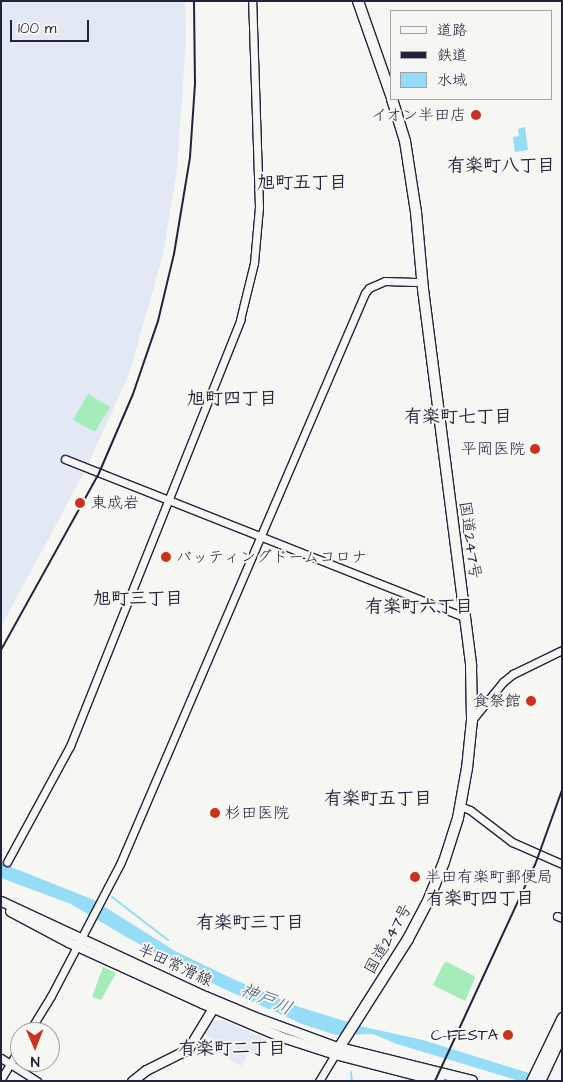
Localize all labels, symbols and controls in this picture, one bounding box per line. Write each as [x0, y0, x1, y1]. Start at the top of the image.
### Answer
scale bar [12, 10, 91, 42]
legend [390, 10, 553, 100]
text: 100 m [18, 18, 57, 39]
text: 道路 [437, 20, 467, 41]
text: 鉄道 [437, 45, 467, 66]
text: 水域 [437, 70, 467, 91]
place label: イオン半田店 [370, 105, 466, 125]
marker: イオン半田店 [470, 109, 482, 121]
district label: 有楽町八丁目 [447, 155, 555, 177]
district label: 旭町五丁目 [257, 172, 347, 194]
district label: 旭町四丁目 [187, 388, 277, 410]
district label: 有楽町七丁目 [404, 406, 512, 428]
place label: 平岡医院 [461, 439, 525, 459]
marker: 平岡医院 [529, 443, 541, 455]
place label: 東成岩 [91, 493, 139, 513]
marker: 東成岩 [73, 496, 87, 510]
street label: 国道247号 [455, 500, 485, 580]
place label: バッティングドームコロナ [176, 547, 368, 567]
marker: バッティングドームコロナ [160, 551, 172, 563]
district label: 旭町三丁目 [93, 588, 183, 610]
district label: 有楽町六丁目 [365, 596, 473, 618]
place label: 食祭館 [473, 691, 521, 711]
marker: 食祭館 [525, 695, 537, 707]
district label: 有楽町五丁目 [324, 788, 432, 810]
place label: 杉田医院 [225, 803, 289, 823]
marker: 杉田医院 [209, 807, 221, 819]
place label: 半田有楽町郵便局 [425, 867, 553, 887]
marker: 半田有楽町郵便局 [409, 871, 421, 883]
district label: 有楽町四丁目 [426, 888, 534, 910]
street label: 国道247号 [360, 900, 416, 978]
district label: 有楽町三丁目 [196, 912, 304, 934]
street label: 半田常滑線 [135, 939, 215, 991]
water label: 神戸川 [237, 980, 295, 1020]
north arrow [10, 1022, 60, 1072]
place label: C-FESTA [431, 1025, 498, 1045]
marker: C-FESTA [502, 1029, 514, 1041]
district label: 有楽町二丁目 [178, 1038, 286, 1060]
text: N [31, 1051, 40, 1071]

